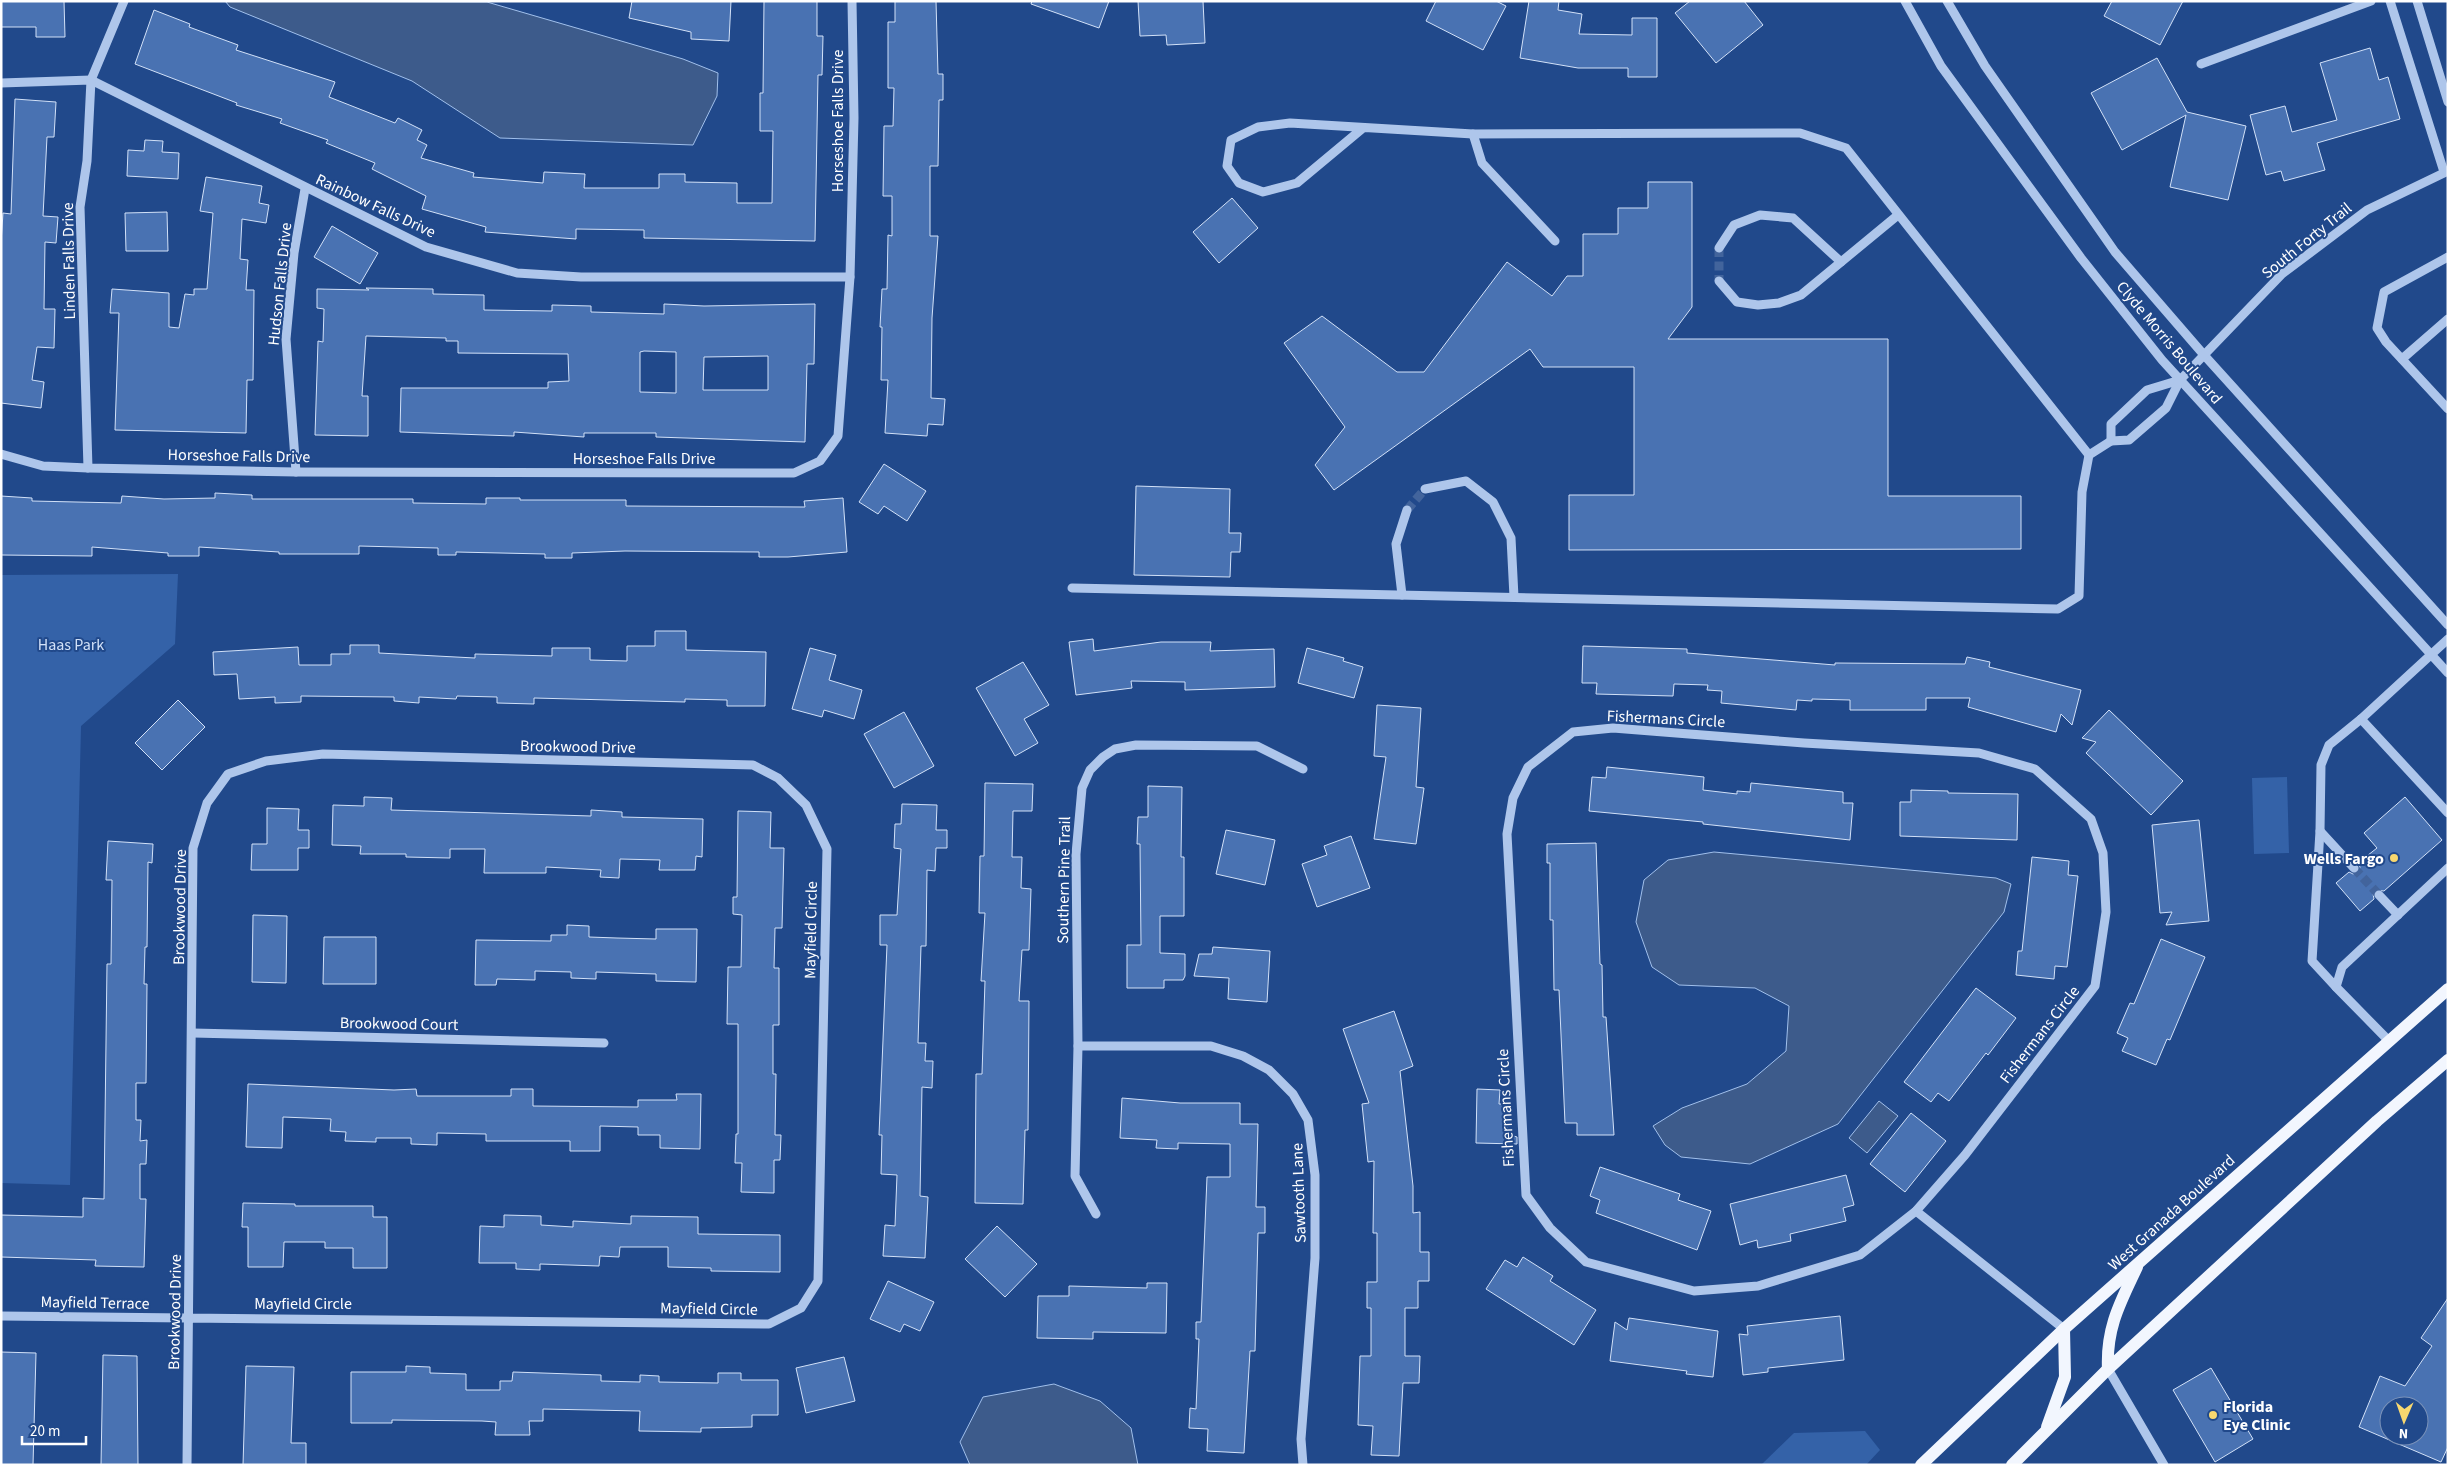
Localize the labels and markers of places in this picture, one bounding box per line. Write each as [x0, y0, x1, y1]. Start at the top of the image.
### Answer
place label: Wells Fargo [2304, 848, 2384, 870]
marker: Wells Fargo [2388, 852, 2400, 864]
place label: Florida Eye Clinic [2223, 1396, 2291, 1436]
marker: Florida Eye Clinic [2207, 1409, 2219, 1421]

